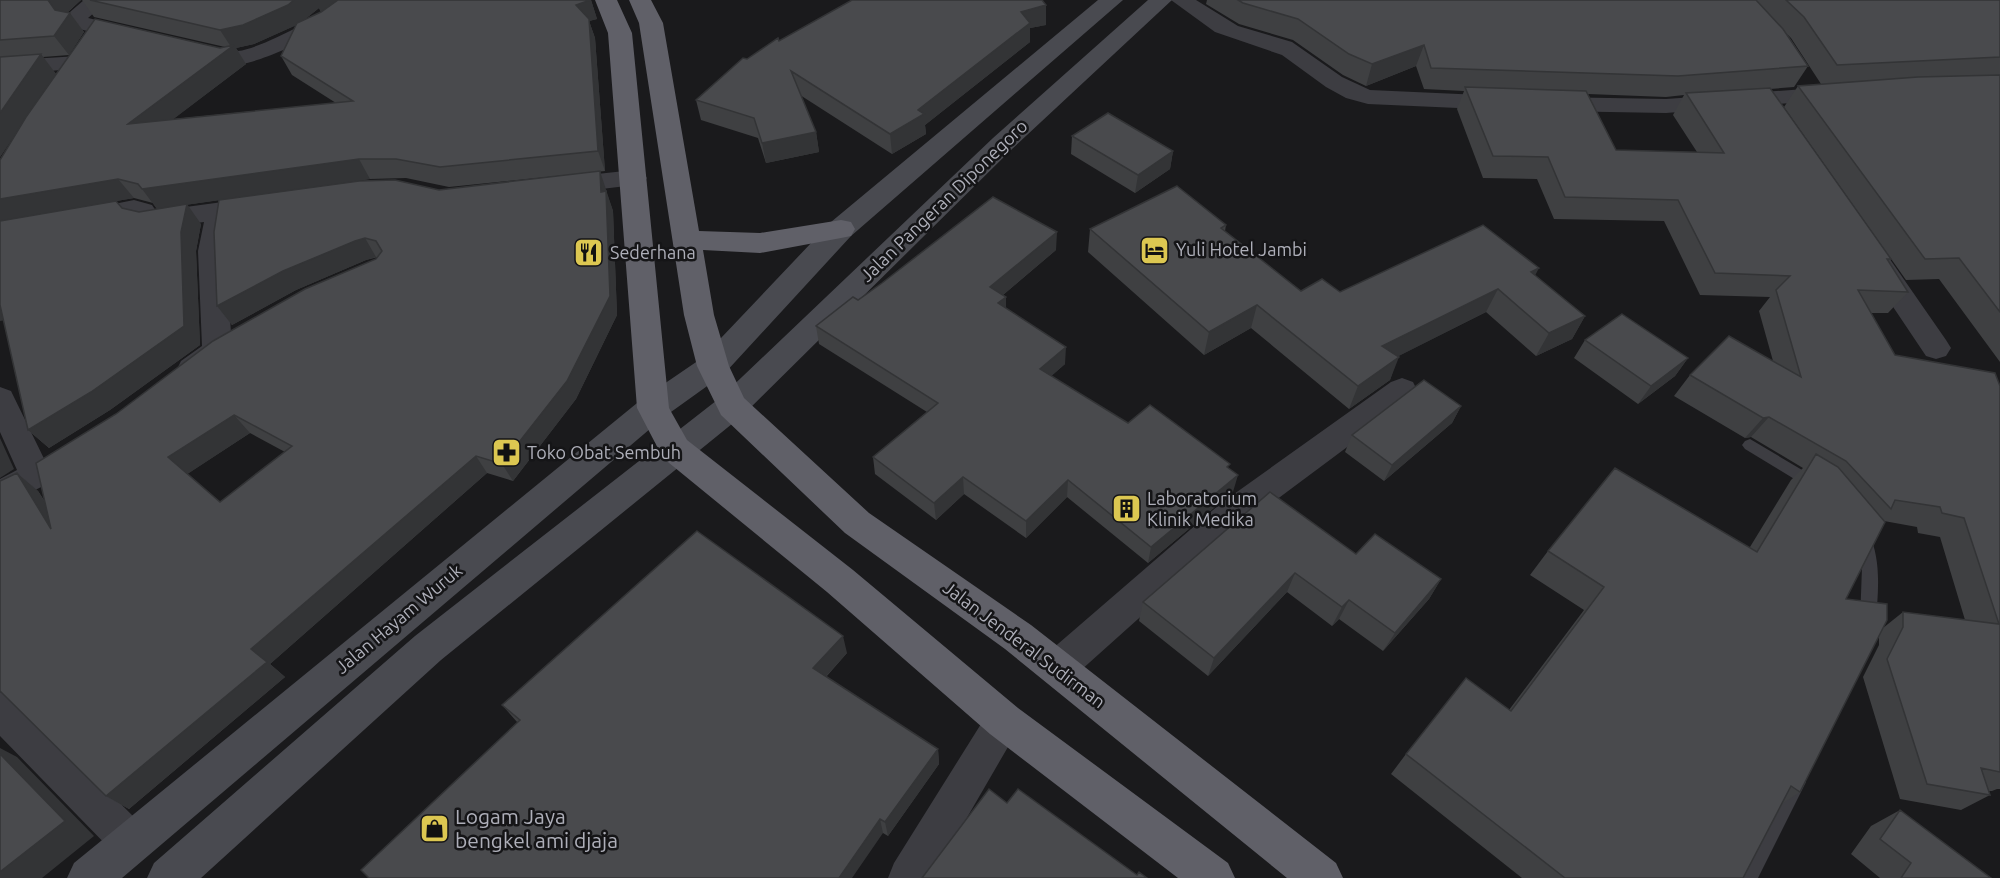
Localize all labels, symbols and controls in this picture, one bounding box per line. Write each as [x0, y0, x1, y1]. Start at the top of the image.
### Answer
street label: Jalan Pangeran Diponegoro [856, 115, 1031, 285]
hotel icon: Yuli Hotel Jambi [1139, 234, 1171, 266]
restaurant icon: Sederhana [573, 237, 605, 269]
place label: Yuli Hotel Jambi [1176, 239, 1307, 259]
place label: Sederhana [610, 242, 696, 262]
pharmacy icon: Toko Obat Sembuh [490, 437, 522, 469]
place label: Toko Obat Sembuh [527, 442, 681, 462]
place label: Laboratorium Klinik Medika [1147, 488, 1257, 529]
building icon: Laboratorium Klinik Medika [1110, 493, 1142, 525]
street label: Jalan Hayam Wuruk [331, 560, 466, 677]
street label: Jalan Jenderal Sudirman [940, 577, 1109, 712]
place label: Logam Jaya bengkel ami djaja [455, 804, 618, 852]
shop icon: Logam Jaya bengkel ami djaja [418, 813, 450, 845]

